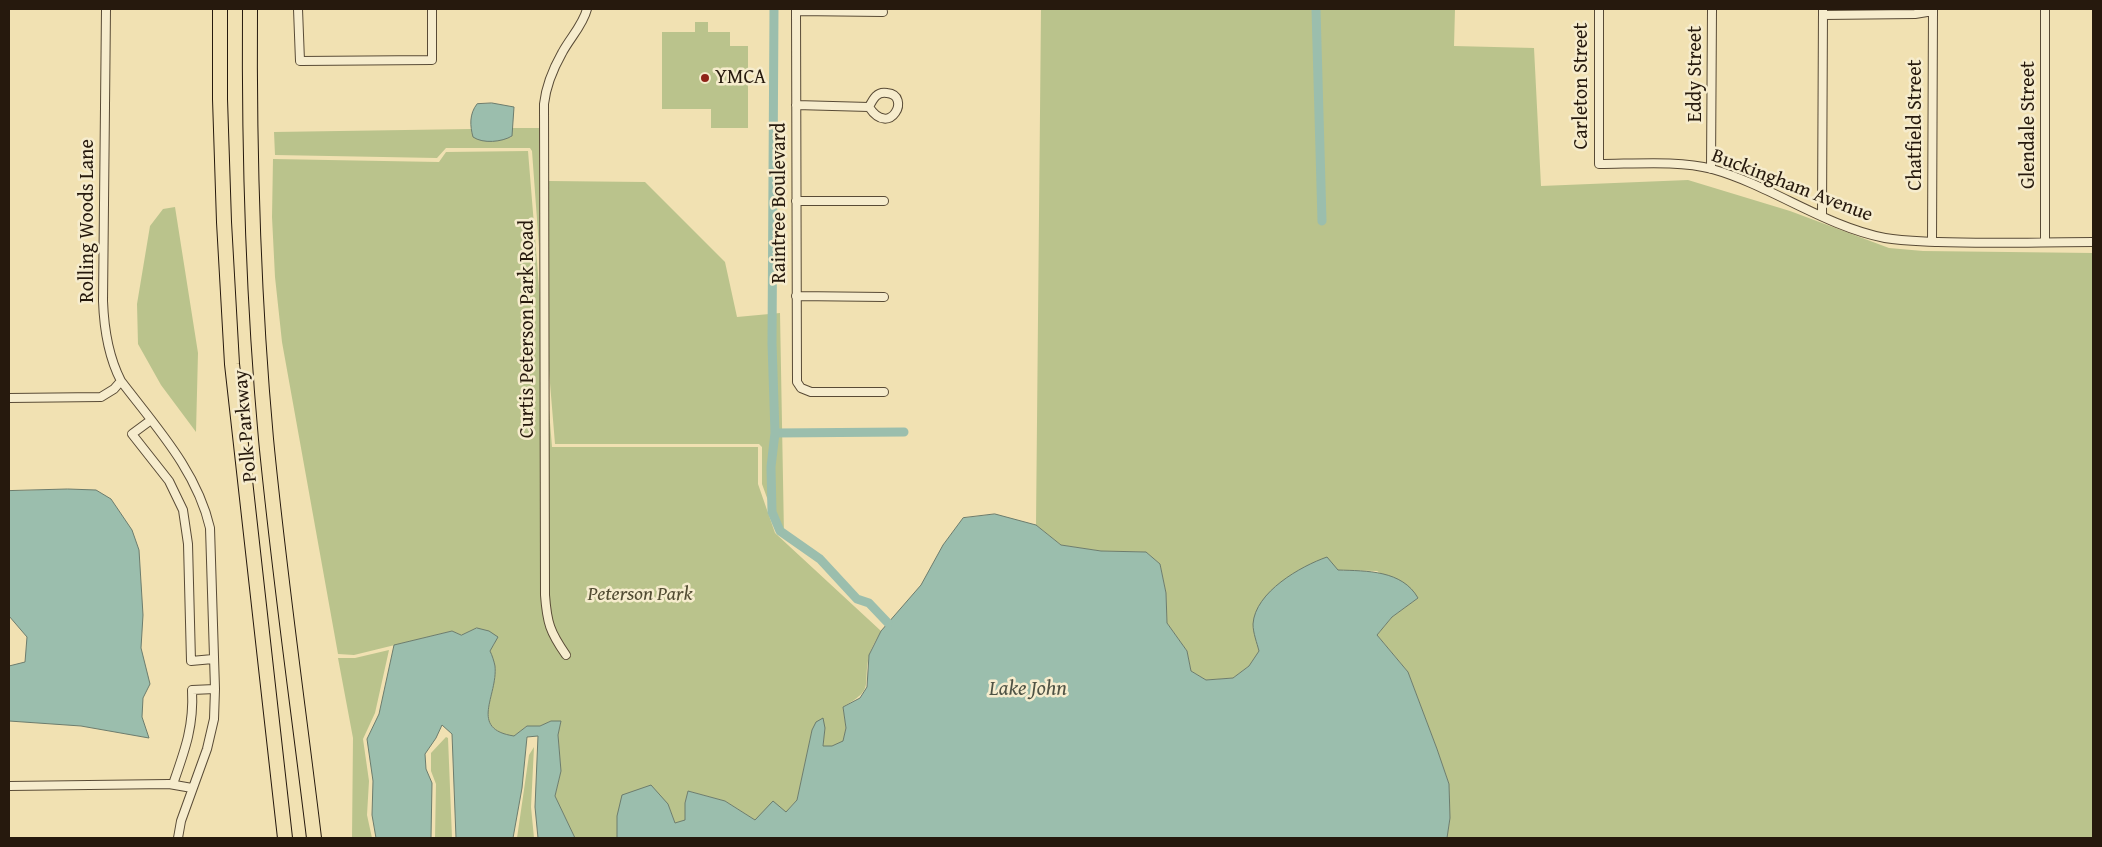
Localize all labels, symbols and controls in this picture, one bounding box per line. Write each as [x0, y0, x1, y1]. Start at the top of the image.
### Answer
street label: Carleton Street [1570, 22, 1594, 150]
street label: Eddy Street [1684, 26, 1708, 122]
street label: Chatfield Street [1904, 59, 1928, 191]
street label: Glendale Street [2017, 61, 2041, 189]
place label: YMCA [715, 66, 766, 90]
marker: YMCA [699, 72, 711, 84]
street label: Raintree Boulevard [768, 122, 792, 284]
street label: Rolling Woods Lane [76, 139, 100, 303]
street label: Buckingham Avenue [1708, 144, 1876, 228]
street label: Curtis Peterson Park Road [516, 220, 540, 438]
street label: Polk Parkway [229, 369, 263, 483]
park label: Peterson Park [587, 583, 693, 607]
water label: Lake John [989, 677, 1067, 703]

